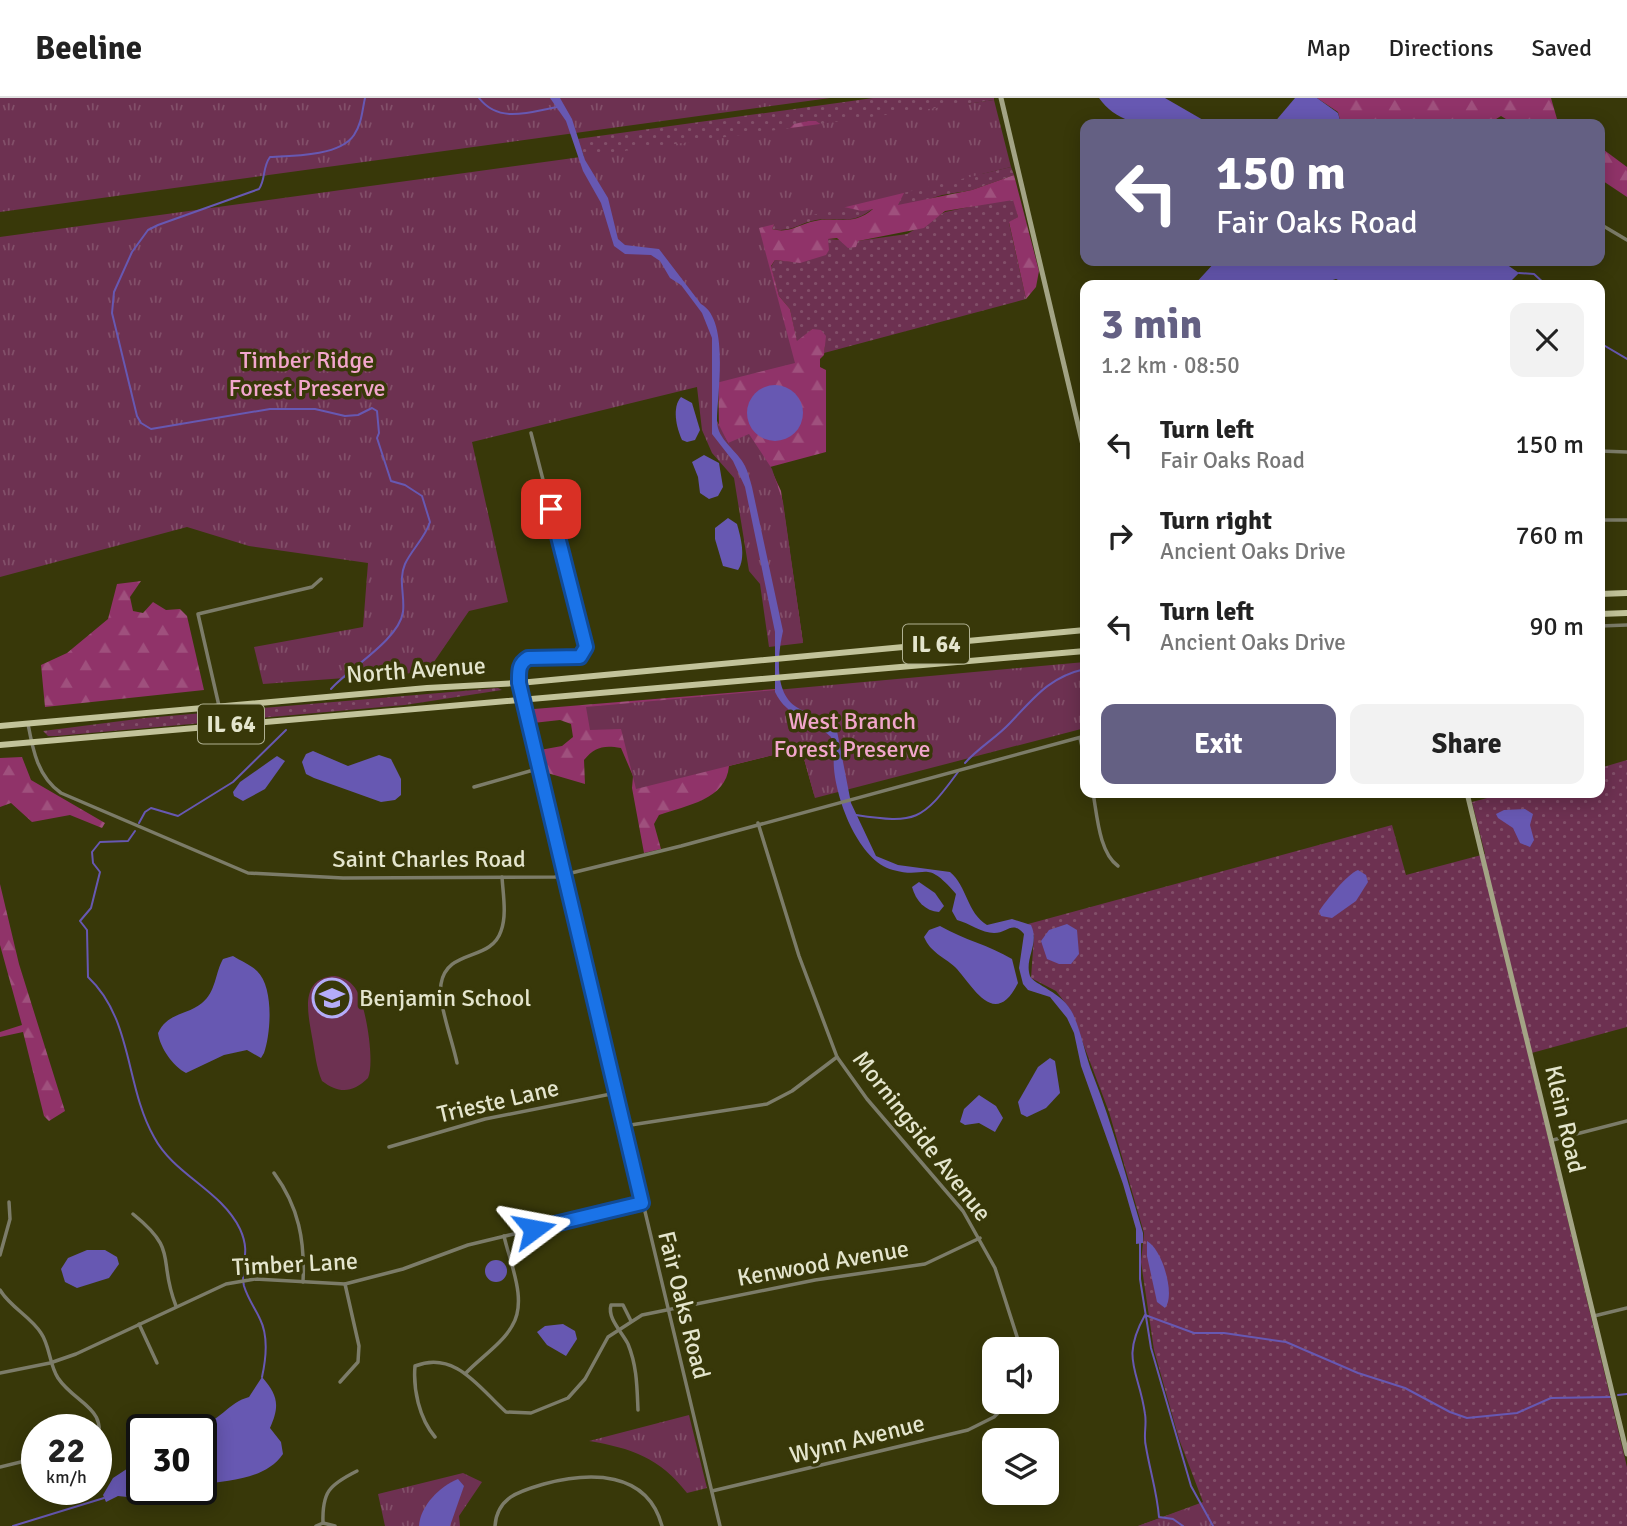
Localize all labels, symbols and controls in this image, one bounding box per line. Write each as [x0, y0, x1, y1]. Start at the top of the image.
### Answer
text: Beeline [35, 28, 142, 69]
text: Map [1306, 33, 1351, 63]
text: Directions [1389, 33, 1494, 63]
text: Saved [1532, 33, 1592, 63]
text: 150 m [1216, 143, 1346, 203]
icon: left [1101, 147, 1192, 238]
text: Fair Oaks Road [1216, 203, 1418, 242]
text: 3 min [1101, 299, 1202, 350]
button: close [1510, 303, 1584, 377]
park label: Timber Ridge Forest Preserve [228, 345, 386, 403]
text: 1.2 km · 08:50 [1101, 351, 1240, 380]
text: Turn left [1160, 414, 1254, 446]
icon: left [1101, 426, 1139, 464]
text: 150 m [1515, 429, 1584, 461]
text: Fair Oaks Road [1160, 446, 1305, 475]
pin [521, 479, 581, 539]
icon: arrive [532, 490, 570, 528]
text: Turn right [1160, 505, 1272, 537]
icon: right [1101, 517, 1139, 555]
text: 760 m [1515, 520, 1584, 552]
text: Ancient Oaks Drive [1160, 537, 1346, 566]
text: Turn left [1160, 596, 1254, 628]
icon: left [1101, 608, 1139, 646]
text: 90 m [1529, 611, 1584, 643]
road number: IL 64 [903, 624, 969, 664]
text: Ancient Oaks Drive [1160, 628, 1346, 657]
street label: North Avenue [345, 650, 487, 690]
road number: IL 64 [198, 704, 264, 744]
button: Exit [1101, 704, 1336, 784]
button: Share [1350, 704, 1584, 784]
park label: West Branch Forest Preserve [773, 706, 931, 764]
street label: Saint Charles Road [332, 844, 526, 874]
school or university icon: Benjamin School [311, 977, 353, 1019]
place label: Benjamin School [359, 983, 531, 1013]
street label: Morningside Avenue [846, 1045, 998, 1227]
street label: Klein Road [1538, 1062, 1592, 1176]
street label: Trieste Lane [434, 1072, 562, 1130]
position arrow [497, 1192, 571, 1266]
street label: Fair Oaks Road [651, 1228, 717, 1382]
street label: Kenwood Avenue [735, 1233, 911, 1293]
street label: Timber Lane [231, 1246, 359, 1282]
map controls [982, 1337, 1059, 1505]
button: sound [982, 1337, 1059, 1414]
street label: Wynn Avenue [786, 1408, 928, 1470]
speed limit sign: 30 [126, 1414, 217, 1505]
button: layers [982, 1428, 1059, 1505]
text: 22 [48, 1429, 85, 1472]
text: km/h [46, 1466, 87, 1488]

